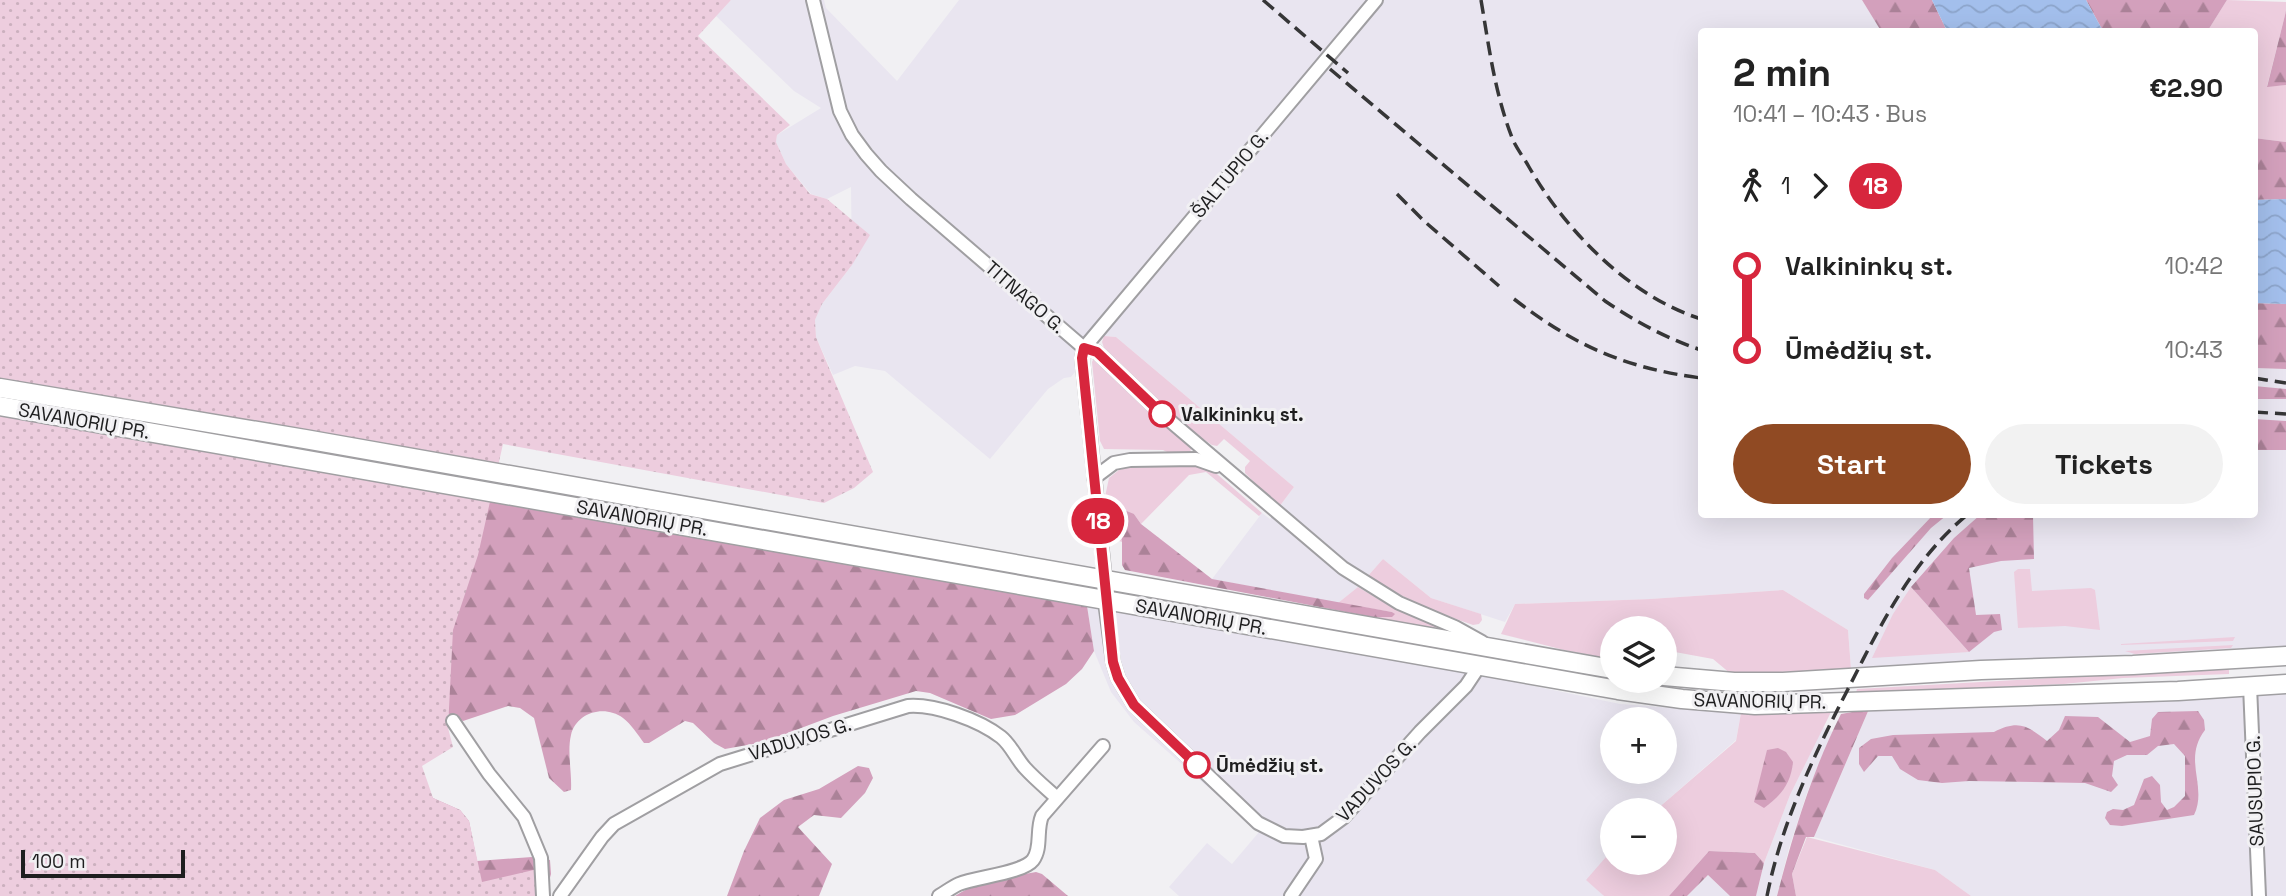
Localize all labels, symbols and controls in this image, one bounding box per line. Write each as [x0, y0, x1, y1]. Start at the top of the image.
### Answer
text: 2 min [1733, 49, 1831, 97]
text: €2.90 [2149, 71, 2223, 105]
text: 10:41 – 10:43 · Bus [1733, 99, 1927, 129]
street label: ŠALTUPIO G. [1186, 125, 1274, 223]
icon: walk [1733, 167, 1771, 205]
icon: forward [1801, 167, 1839, 205]
text: 18 [1863, 170, 1888, 201]
text: 1 [1781, 171, 1791, 201]
text: Valkininkų st. [1785, 249, 1953, 283]
text: 10:42 [2165, 251, 2223, 281]
street label: TITNAGO G. [979, 255, 1071, 339]
text: Ūmėdžių st. [1785, 333, 1932, 367]
text: 10:43 [2165, 335, 2223, 365]
street label: SAVANORIŲ PR. [16, 397, 152, 445]
marker: Valkininkų st. [1149, 401, 1175, 427]
place label: Valkininkų st. [1181, 402, 1304, 427]
button: Start [1733, 424, 1971, 504]
button: Tickets [1985, 424, 2223, 504]
street label: SAVANORIŲ PR. [574, 494, 710, 542]
line badge: 18 [1066, 498, 1130, 544]
text: 18 [1085, 505, 1111, 536]
street label: SAVANORIŲ PR. [1133, 593, 1269, 641]
map controls [1600, 616, 1677, 875]
button: layers [1600, 616, 1677, 693]
street label: SAVANORIŲ PR. [1693, 687, 1827, 715]
button: + [1600, 707, 1677, 784]
street label: VADUVOS G. [746, 712, 854, 766]
street label: VADUVOS G. [1331, 733, 1421, 827]
street label: SAUSUPIO G. [2241, 735, 2269, 847]
marker: Ūmėdžių st. [1184, 752, 1210, 778]
place label: Ūmėdžių st. [1216, 753, 1324, 778]
button: − [1600, 798, 1677, 875]
scale bar [21, 847, 186, 879]
text: 100 m [32, 849, 86, 874]

